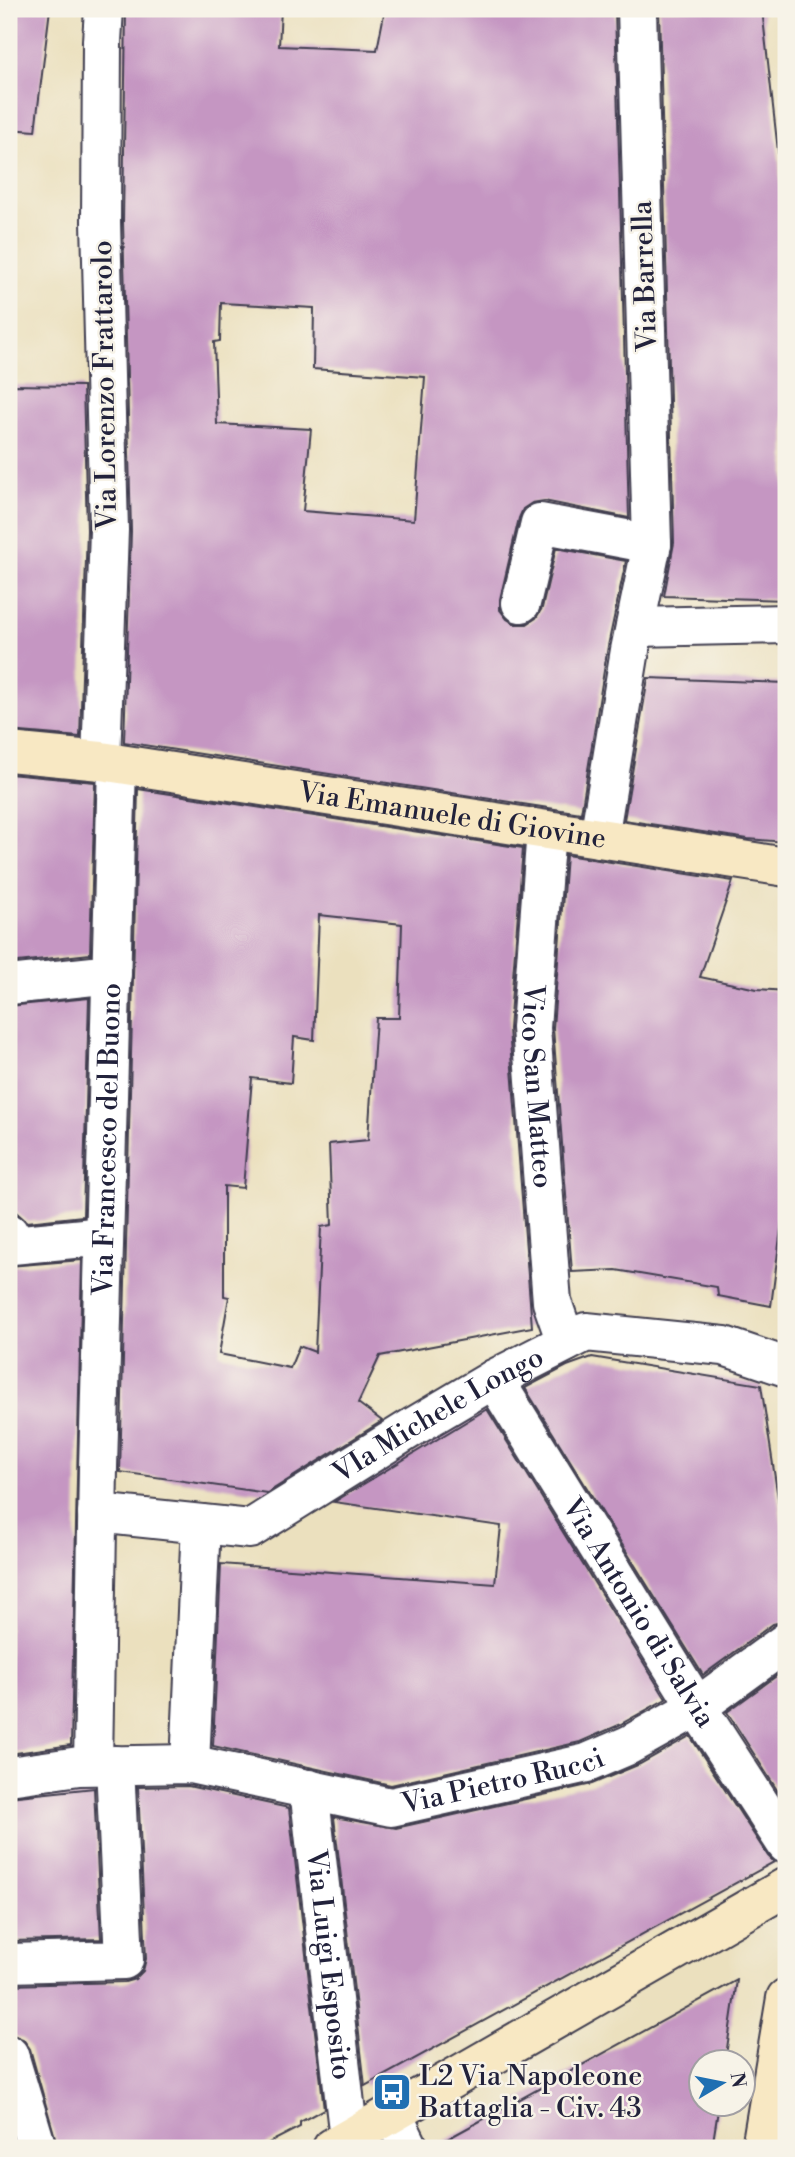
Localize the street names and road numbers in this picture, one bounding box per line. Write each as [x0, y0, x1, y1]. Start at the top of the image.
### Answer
street label: Via Barrella [625, 199, 665, 353]
street label: Via Lorenzo Frattarolo [85, 240, 125, 531]
street label: Via Emanuele di Giovine [295, 774, 609, 856]
street label: Via Francesco del Buono [85, 982, 129, 1297]
street label: Vico San Matteo [513, 982, 561, 1190]
street label: VIa Michele Longo [325, 1339, 549, 1491]
street label: Via Antonio di Salvia [554, 1491, 724, 1735]
street label: Via Pietro Rucci [398, 1740, 609, 1822]
street label: Via Luigi Esposito [298, 1847, 360, 2082]

